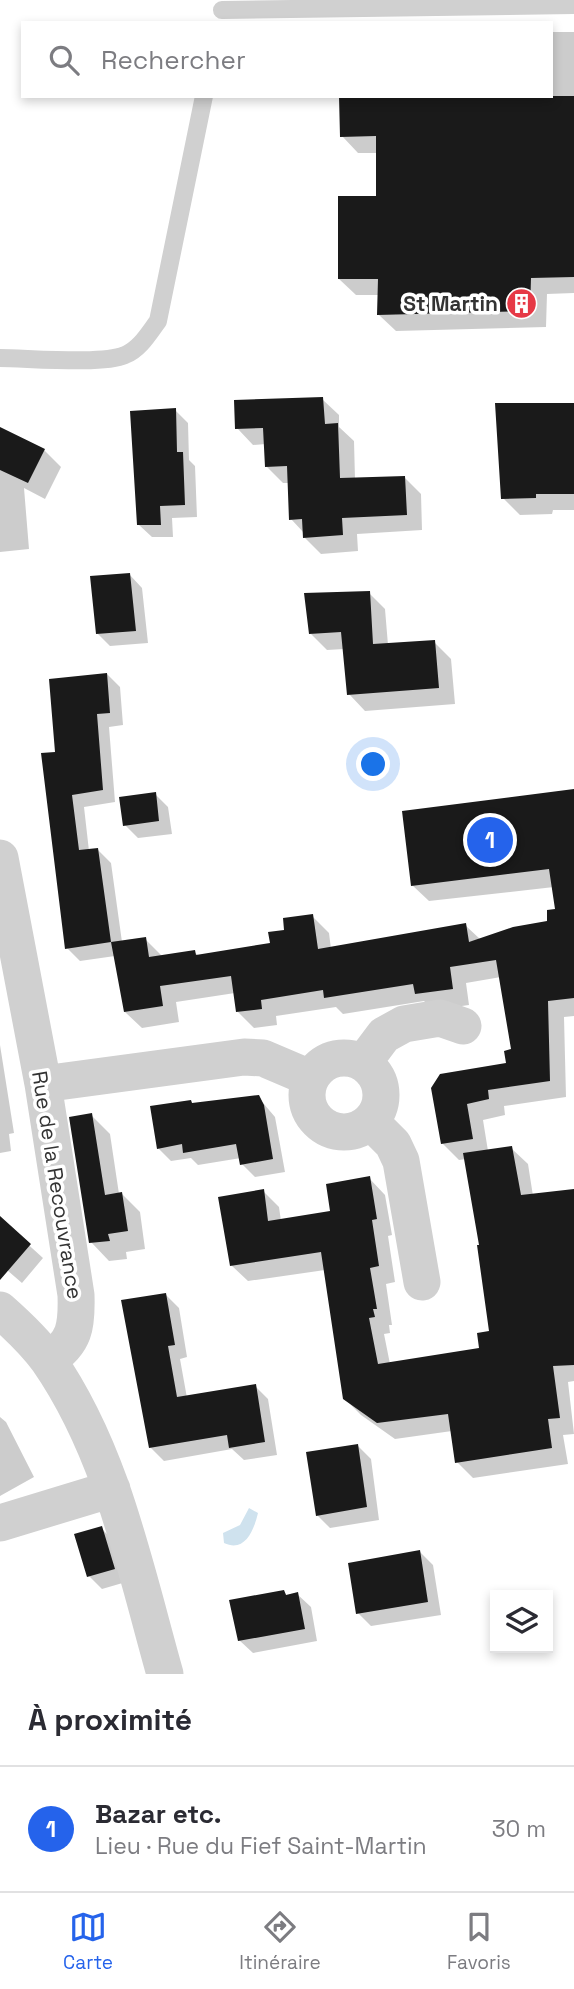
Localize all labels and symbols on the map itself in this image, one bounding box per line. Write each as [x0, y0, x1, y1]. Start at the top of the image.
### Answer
building icon: St Martin [504, 287, 538, 321]
place label: St Martin [403, 290, 498, 317]
your location [356, 747, 390, 781]
pin: 1 [467, 814, 513, 866]
street label: Rue de la Recouvrance [26, 1069, 89, 1301]

